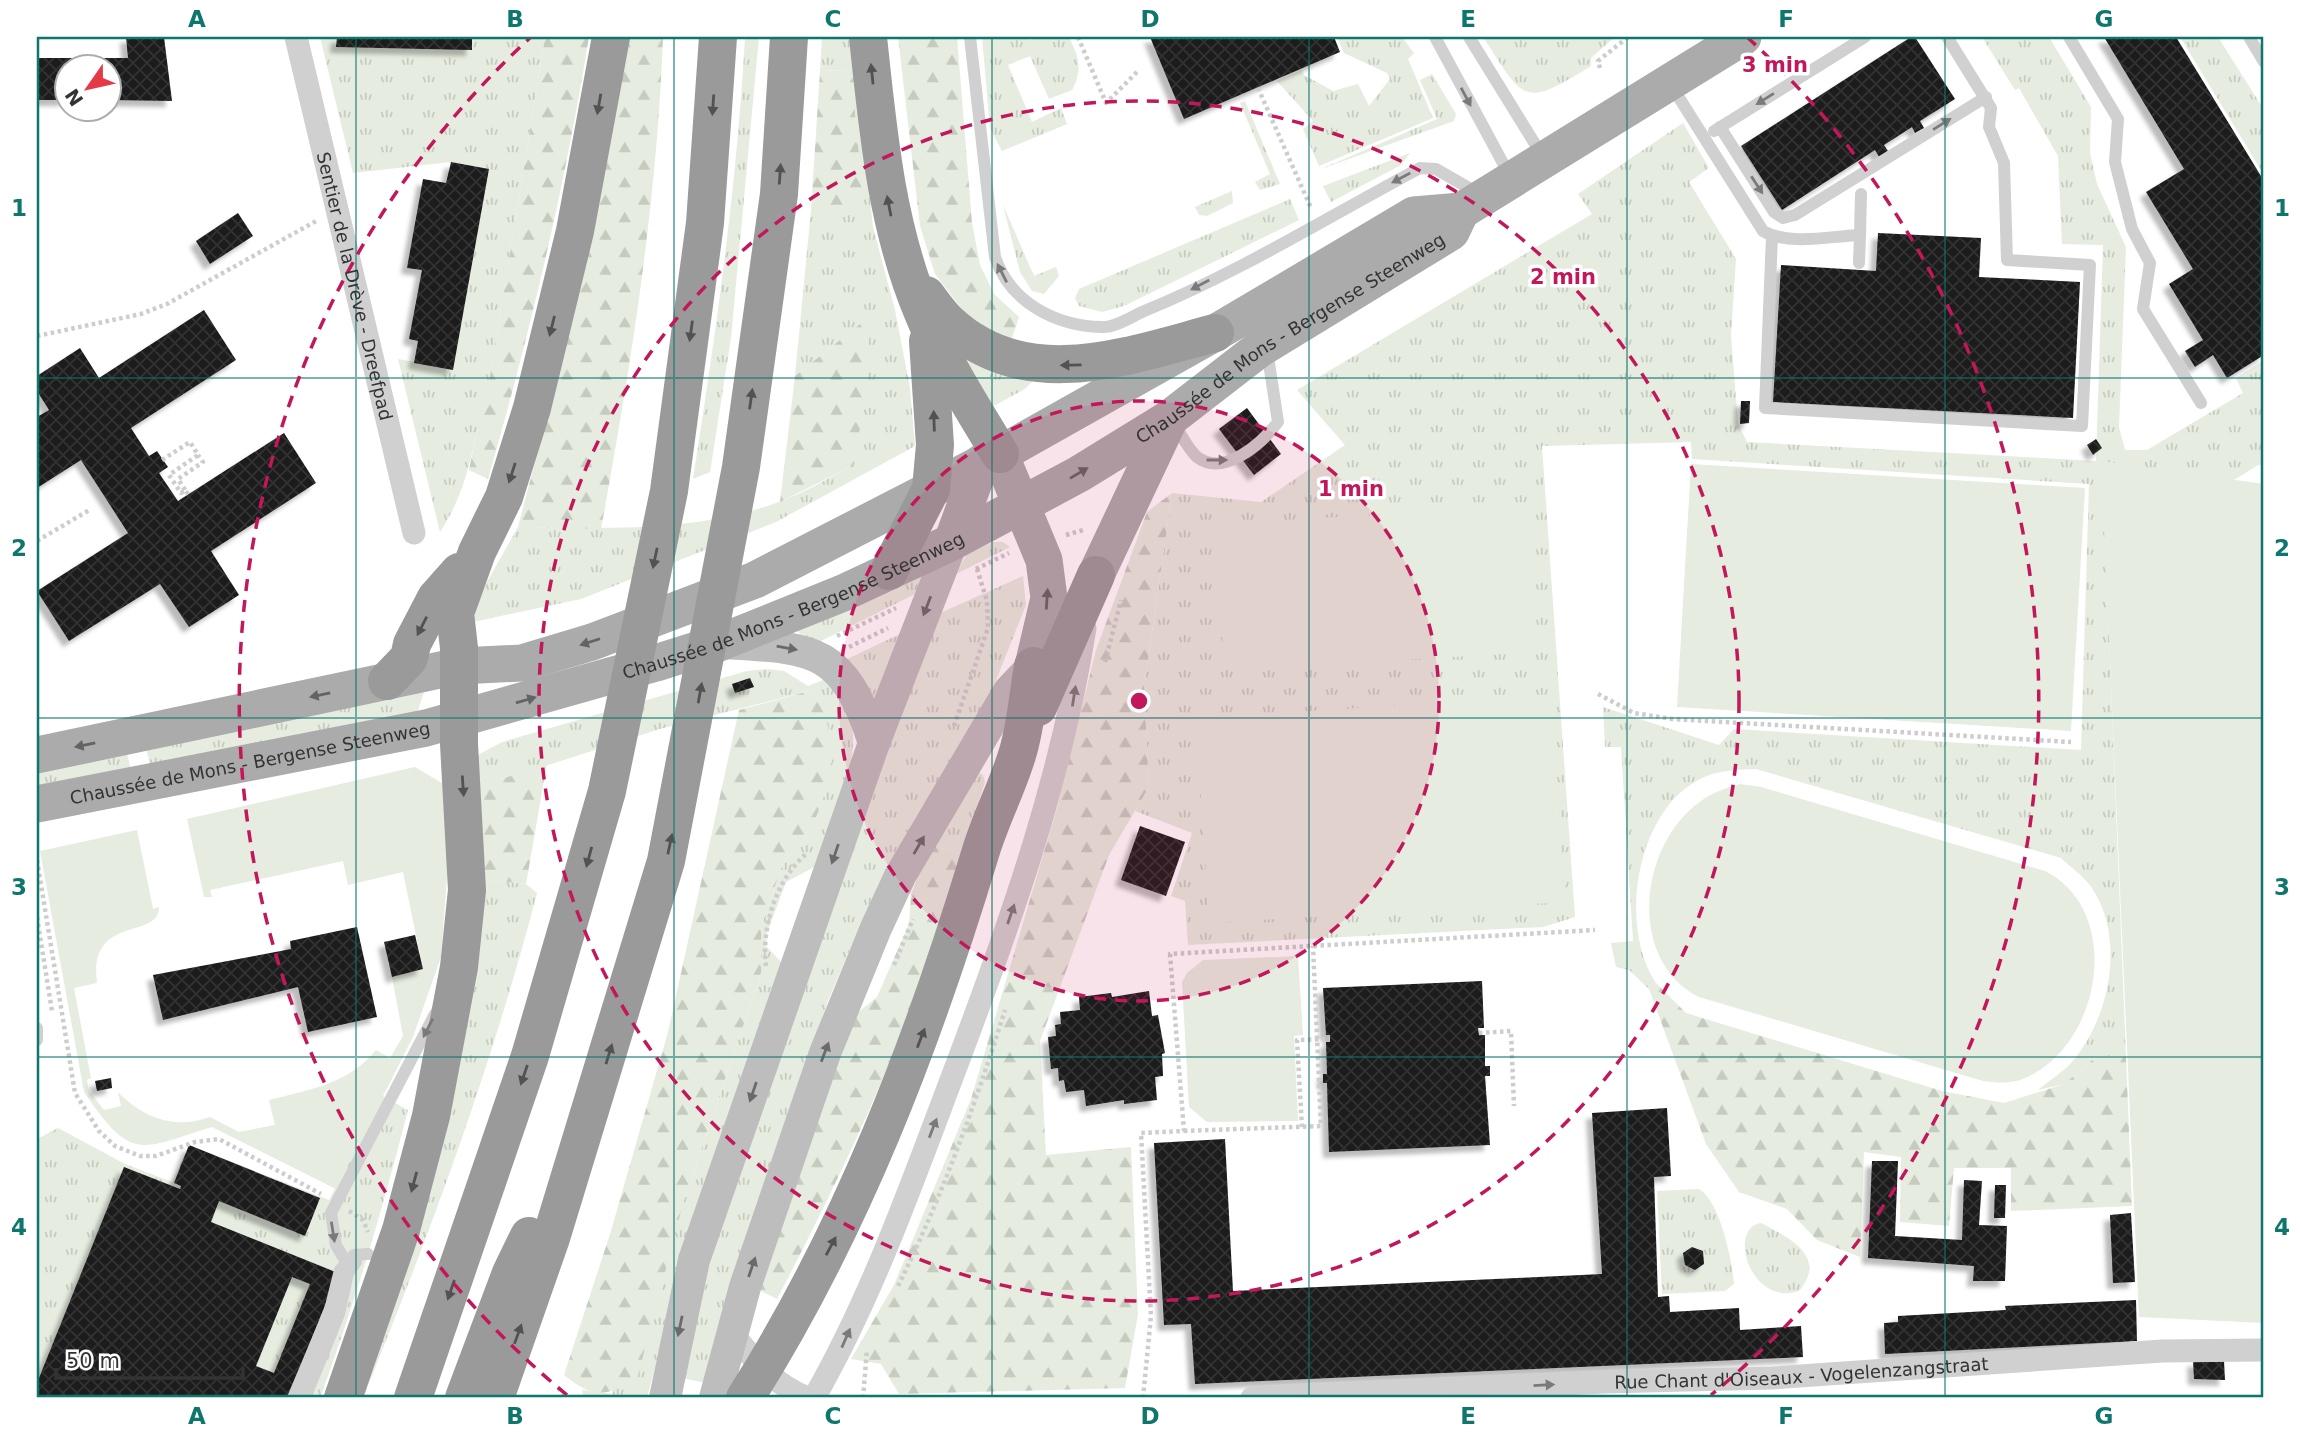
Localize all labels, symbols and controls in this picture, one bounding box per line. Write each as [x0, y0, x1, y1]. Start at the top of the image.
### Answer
text: A [188, 6, 206, 32]
text: B [506, 6, 524, 32]
text: C [825, 6, 841, 32]
text: D [1140, 6, 1160, 32]
text: E [1460, 6, 1476, 32]
text: F [1778, 6, 1794, 32]
text: G [2095, 6, 2113, 32]
north arrow [52, 52, 122, 122]
text: 3 min [1742, 53, 1808, 77]
one-way arrow [866, 63, 877, 85]
text: N [60, 85, 87, 110]
one-way arrow [1460, 88, 1472, 107]
one-way arrow [1756, 92, 1775, 105]
one-way arrow [593, 93, 604, 115]
one-way arrow [707, 94, 718, 116]
one-way arrow [1932, 118, 1951, 131]
street label: Sentier de la Drève - Dreefpad [313, 150, 397, 422]
one-way arrow [775, 162, 786, 184]
one-way arrow [1391, 172, 1411, 184]
one-way arrow [1750, 175, 1763, 195]
text: 1 [11, 195, 27, 221]
one-way arrow [884, 195, 895, 217]
text: 1 [2274, 195, 2290, 221]
street label: Chaussée de Mons - Bergense Steenweg [1131, 228, 1448, 447]
one-way arrow [996, 263, 1008, 283]
text: 2 min [1530, 265, 1596, 289]
one-way arrow [1191, 279, 1210, 291]
one-way arrow [546, 316, 557, 338]
one-way arrow [685, 320, 696, 342]
one-way arrow [1060, 359, 1082, 370]
one-way arrow [745, 388, 756, 410]
one-way arrow [928, 409, 939, 431]
one-way arrow [1206, 454, 1228, 466]
one-way arrow [506, 463, 517, 484]
one-way arrow [1070, 467, 1089, 480]
text: 1 min [1318, 477, 1384, 501]
street label: Chaussée de Mons - Bergense Steenweg [620, 527, 967, 683]
text: 2 [11, 535, 27, 561]
text: 2 [2274, 535, 2290, 561]
one-way arrow [650, 547, 661, 569]
one-way arrow [1042, 588, 1053, 610]
one-way arrow [922, 596, 933, 617]
one-way arrow [416, 616, 427, 636]
one-way arrow [579, 638, 600, 648]
one-way arrow [776, 643, 798, 654]
one-way arrow [695, 682, 706, 704]
one-way arrow [1069, 685, 1080, 707]
centre of rings [1127, 689, 1151, 713]
one-way arrow [309, 690, 331, 701]
one-way arrow [516, 694, 537, 704]
street label: Chaussée de Mons - Bergense Steenweg [68, 717, 432, 808]
one-way arrow [74, 739, 96, 750]
one-way arrow [458, 775, 469, 797]
one-way arrow [664, 833, 675, 855]
one-way arrow [912, 835, 925, 854]
one-way arrow [830, 844, 841, 865]
one-way arrow [583, 846, 594, 868]
text: 3 [11, 874, 27, 900]
text: 3 [2274, 874, 2290, 900]
one-way arrow [1006, 904, 1017, 925]
one-way arrow [422, 1018, 433, 1038]
one-way arrow [915, 1028, 926, 1049]
one-way arrow [820, 1041, 831, 1062]
one-way arrow [604, 1043, 614, 1064]
one-way arrow [518, 1064, 528, 1085]
one-way arrow [747, 1082, 758, 1103]
one-way arrow [928, 1117, 939, 1138]
one-way arrow [408, 1171, 419, 1193]
text: 4 [11, 1214, 27, 1240]
text: 4 [2274, 1214, 2290, 1240]
one-way arrow [328, 1221, 339, 1243]
one-way arrow [825, 1236, 837, 1256]
one-way arrow [747, 1257, 758, 1278]
one-way arrow [445, 1280, 456, 1301]
one-way arrow [674, 1315, 685, 1337]
one-way arrow [513, 1324, 524, 1345]
one-way arrow [840, 1328, 852, 1348]
scale bar [56, 1337, 243, 1381]
text: 50 m [66, 1349, 120, 1373]
street label: Rue Chant d'Oiseaux - Vogelenzangstraat [1614, 1353, 1989, 1392]
one-way arrow [1534, 1379, 1556, 1390]
text: A [188, 1403, 206, 1429]
text: B [506, 1403, 524, 1429]
text: C [825, 1403, 841, 1429]
text: D [1140, 1403, 1160, 1429]
text: E [1460, 1403, 1476, 1429]
text: F [1778, 1403, 1794, 1429]
text: G [2095, 1403, 2113, 1429]

